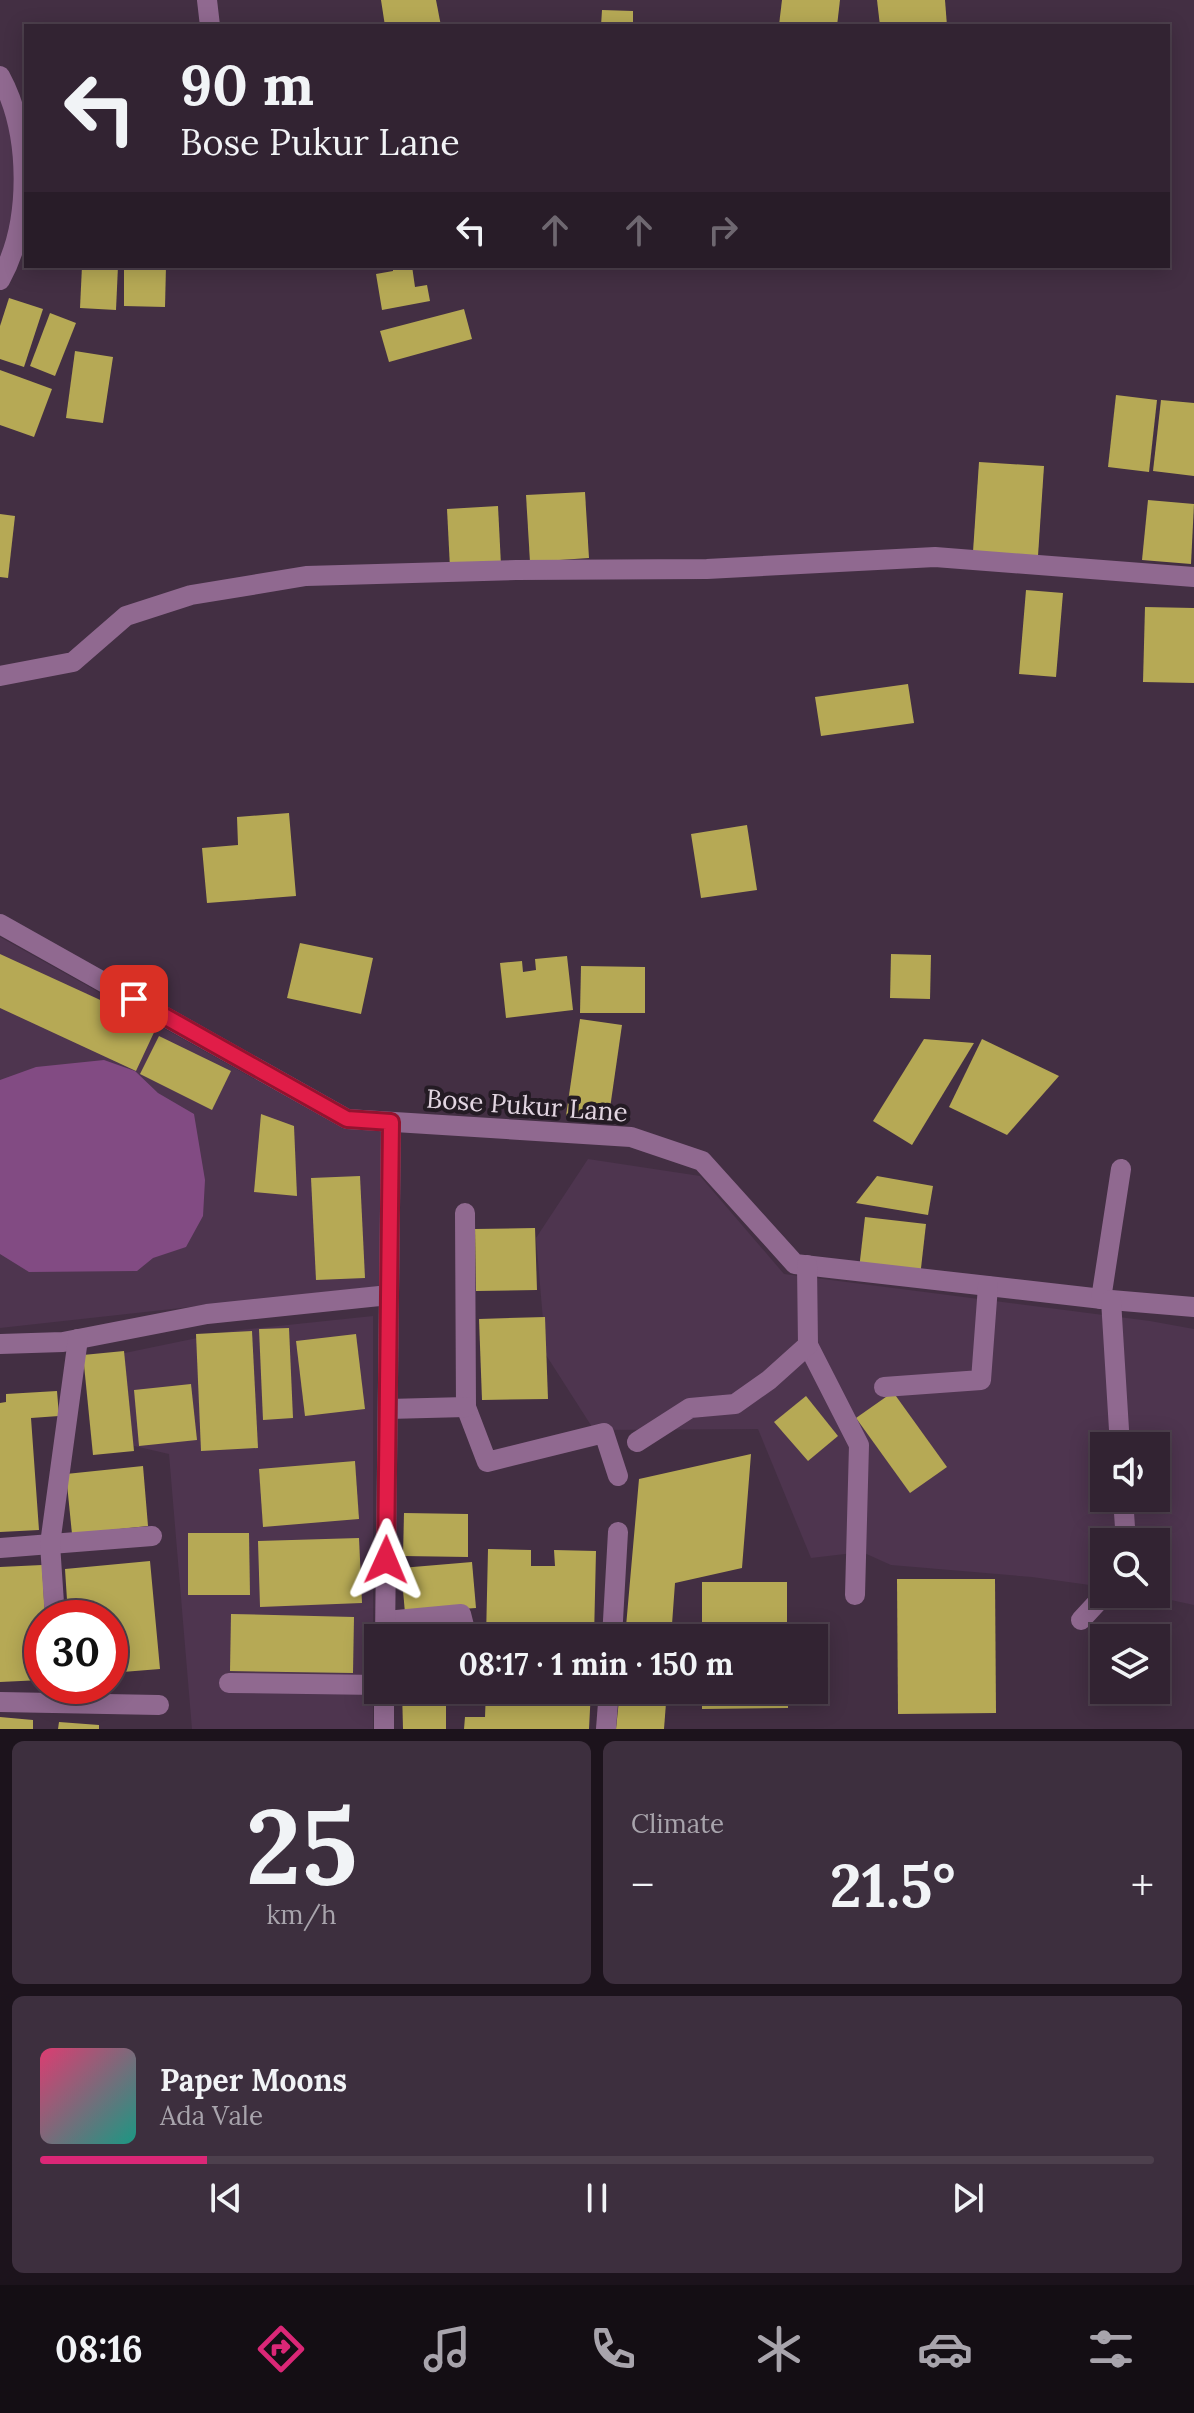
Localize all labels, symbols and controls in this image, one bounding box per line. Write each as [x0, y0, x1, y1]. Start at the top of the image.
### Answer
text: 90 m [180, 49, 314, 120]
icon: left [48, 56, 152, 160]
text: Bose Pukur Lane [180, 119, 460, 165]
icon: left [449, 208, 493, 252]
icon: ahead [533, 208, 577, 252]
icon: ahead [617, 208, 661, 252]
icon: right [701, 208, 745, 252]
pin [100, 965, 168, 1033]
icon: arrive [112, 977, 156, 1021]
street label: Bose Pukur Lane [425, 1081, 629, 1129]
map controls [1090, 1432, 1170, 1704]
button: sound [1090, 1432, 1170, 1512]
position arrow [344, 1518, 428, 1602]
button: search [1090, 1528, 1170, 1608]
speed limit sign: 30 [24, 1600, 128, 1704]
button: layers [1090, 1624, 1170, 1704]
text: 08:17 · 1 min · 150 m [459, 1645, 733, 1683]
text: 25 [246, 1779, 357, 1912]
text: Climate [631, 1807, 724, 1840]
text: 21.5° [830, 1847, 955, 1923]
text: − [631, 1857, 654, 1913]
text: + [1131, 1857, 1154, 1913]
text: km/h [266, 1898, 337, 1931]
text: Paper Moons [160, 2061, 347, 2099]
text: Ada Vale [160, 2099, 263, 2132]
icon: previous [204, 2176, 248, 2220]
icon: pause [575, 2176, 619, 2220]
icon: next [946, 2176, 990, 2220]
icon: directions [253, 2321, 309, 2377]
icon: music [419, 2321, 475, 2377]
icon: phone [585, 2321, 641, 2377]
icon: climate [751, 2321, 807, 2377]
icon: car [917, 2321, 973, 2377]
icon: filters [1083, 2321, 1139, 2377]
text: 08:16 [55, 2326, 143, 2372]

